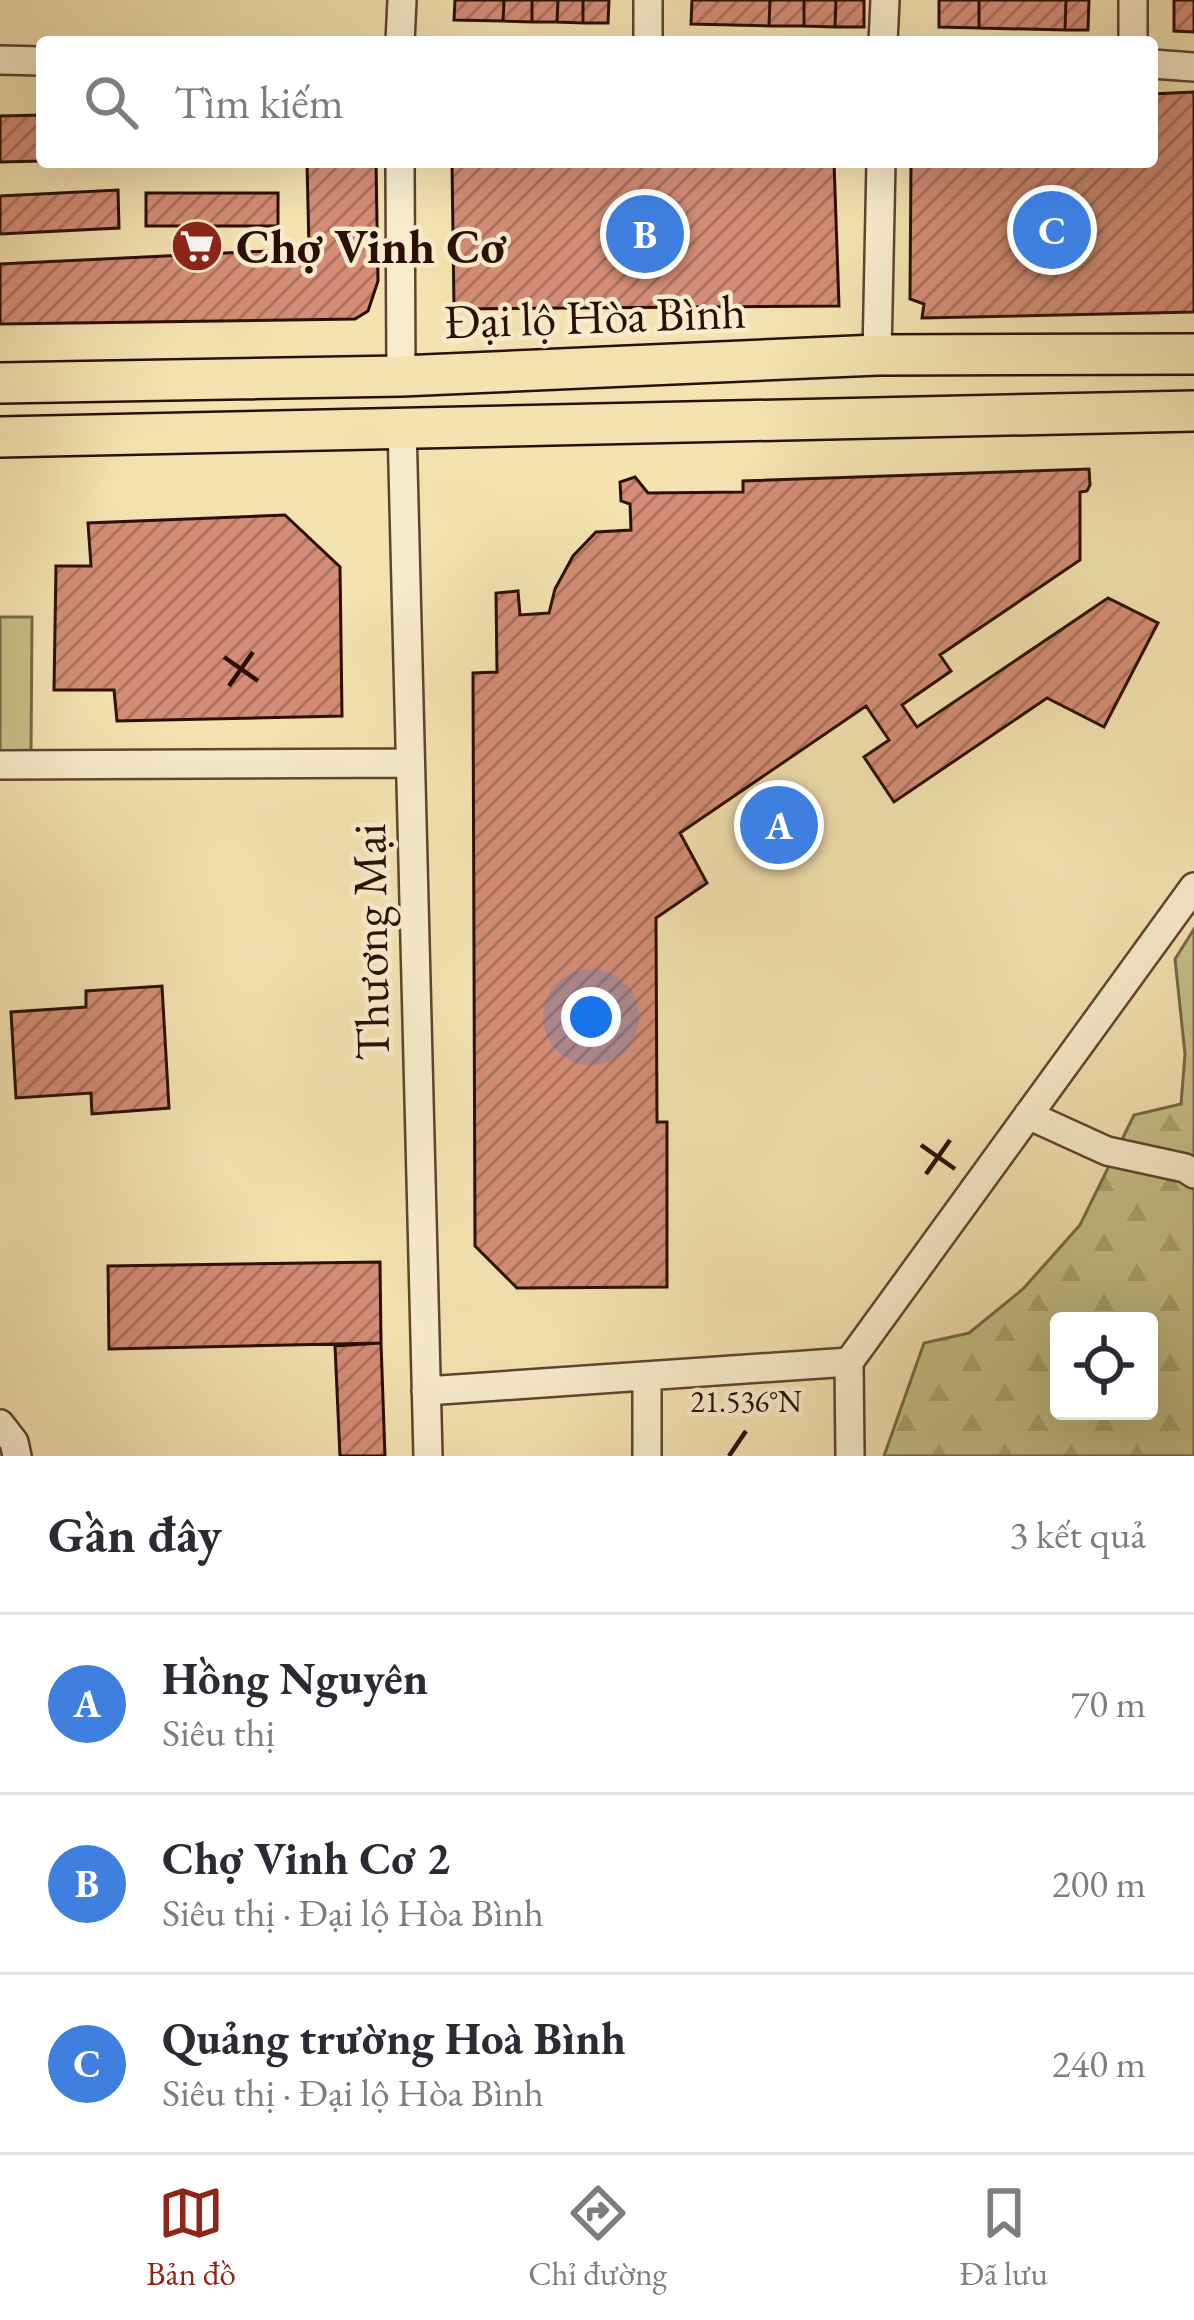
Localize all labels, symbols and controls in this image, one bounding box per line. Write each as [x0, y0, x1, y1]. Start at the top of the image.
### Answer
search box [36, 36, 1158, 168]
icon: search [78, 69, 144, 135]
text: Tìm kiếm [174, 73, 344, 131]
pin: C [1013, 185, 1091, 275]
pin: B [606, 189, 684, 279]
place label: Chợ Vinh Cơ [236, 215, 506, 277]
supermarket icon: Chợ Vinh Cơ [169, 218, 225, 274]
street label: Đại lộ Hòa Bình [443, 280, 747, 352]
pin: A [740, 780, 818, 870]
street label: Thương Mại [337, 823, 403, 1061]
your location [561, 987, 621, 1047]
map controls [1050, 1312, 1158, 1420]
button: locate [1050, 1312, 1158, 1420]
text: 21.536°N [690, 1382, 802, 1421]
text: Gần đây [48, 1501, 222, 1567]
text: 3 kết quả [1009, 1509, 1146, 1560]
text: Hồng Nguyên [162, 1649, 428, 1707]
text: A [73, 1678, 101, 1729]
text: 70 m [1070, 1678, 1146, 1729]
text: Siêu thị [162, 1707, 275, 1758]
text: Chợ Vinh Cơ 2 [162, 1829, 450, 1887]
text: B [75, 1858, 99, 1909]
text: 200 m [1052, 1858, 1146, 1909]
text: Siêu thị · Đại lộ Hòa Bình [162, 1887, 544, 1938]
text: Quảng trường Hoà Bình [162, 2009, 626, 2067]
text: C [73, 2038, 101, 2089]
text: 240 m [1052, 2038, 1146, 2089]
text: Siêu thị · Đại lộ Hòa Bình [162, 2067, 544, 2118]
tab: Bản đồ [146, 2180, 236, 2295]
tab: Chỉ đường [528, 2180, 667, 2295]
tab: Đã lưu [959, 2180, 1048, 2295]

